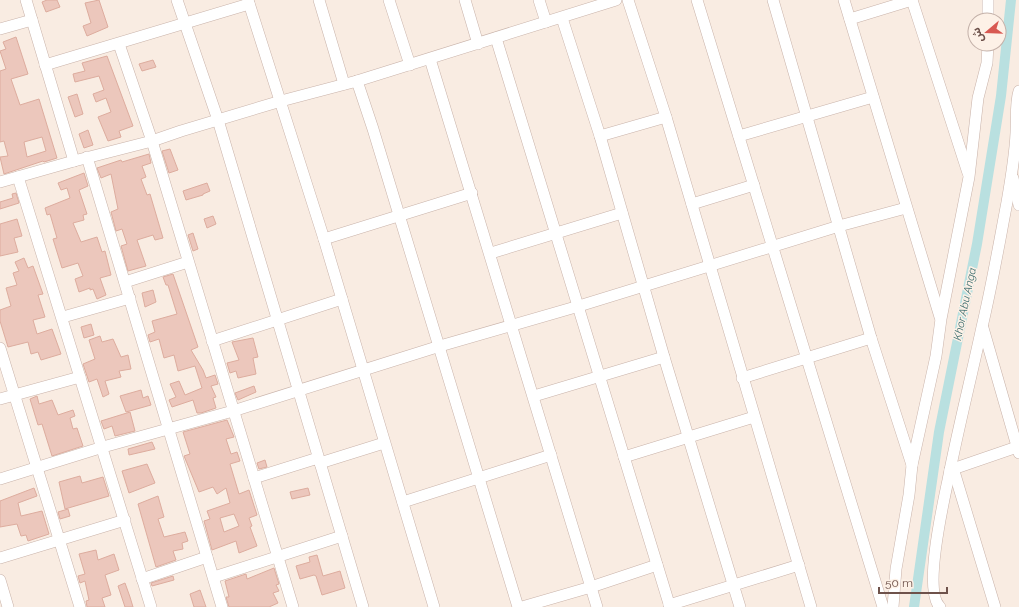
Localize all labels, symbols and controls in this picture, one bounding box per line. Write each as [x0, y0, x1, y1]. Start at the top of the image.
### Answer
north arrow [967, 12, 1007, 52]
text: ش [969, 26, 987, 44]
water label: Khor Abu Anga [951, 266, 979, 342]
scale bar [879, 569, 947, 595]
text: 50 m [885, 576, 913, 590]

